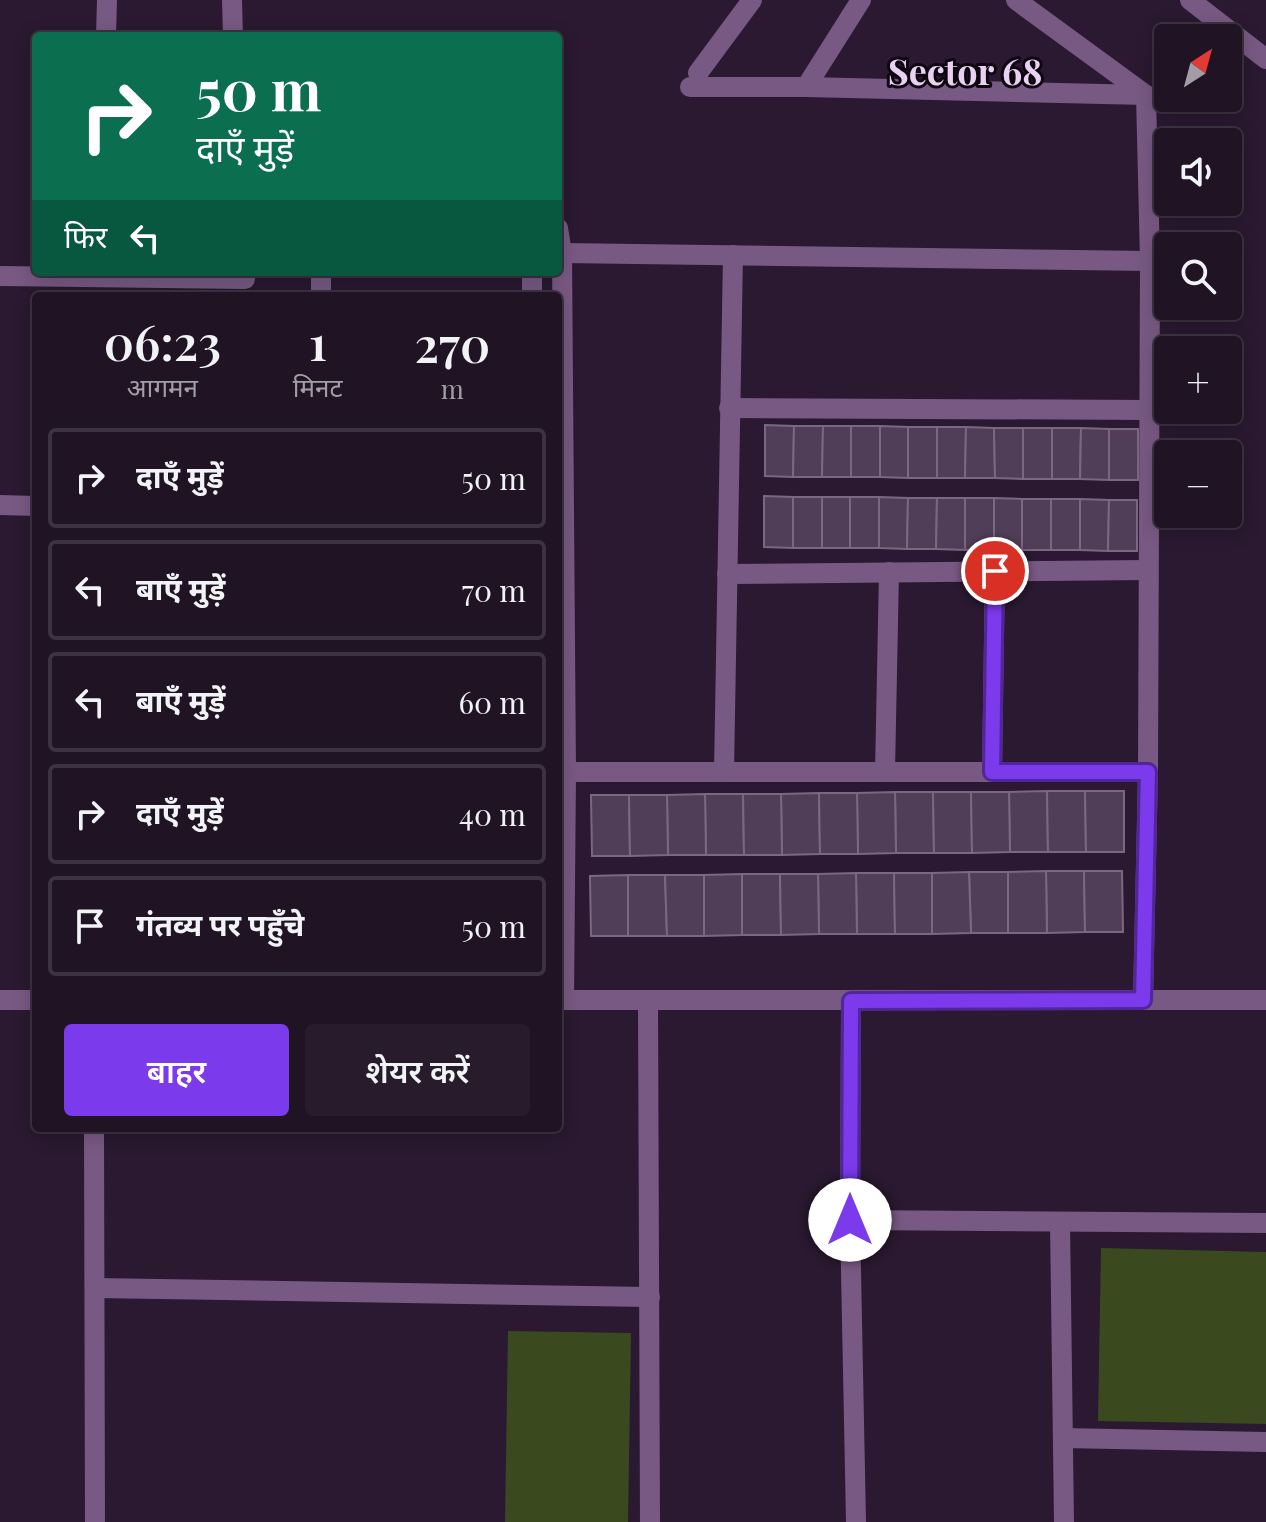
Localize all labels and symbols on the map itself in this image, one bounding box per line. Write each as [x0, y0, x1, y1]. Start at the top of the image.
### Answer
north arrow [1154, 24, 1242, 112]
district label: Sector 68 [888, 46, 1042, 94]
pin [961, 537, 1029, 605]
position arrow [808, 1178, 892, 1262]

